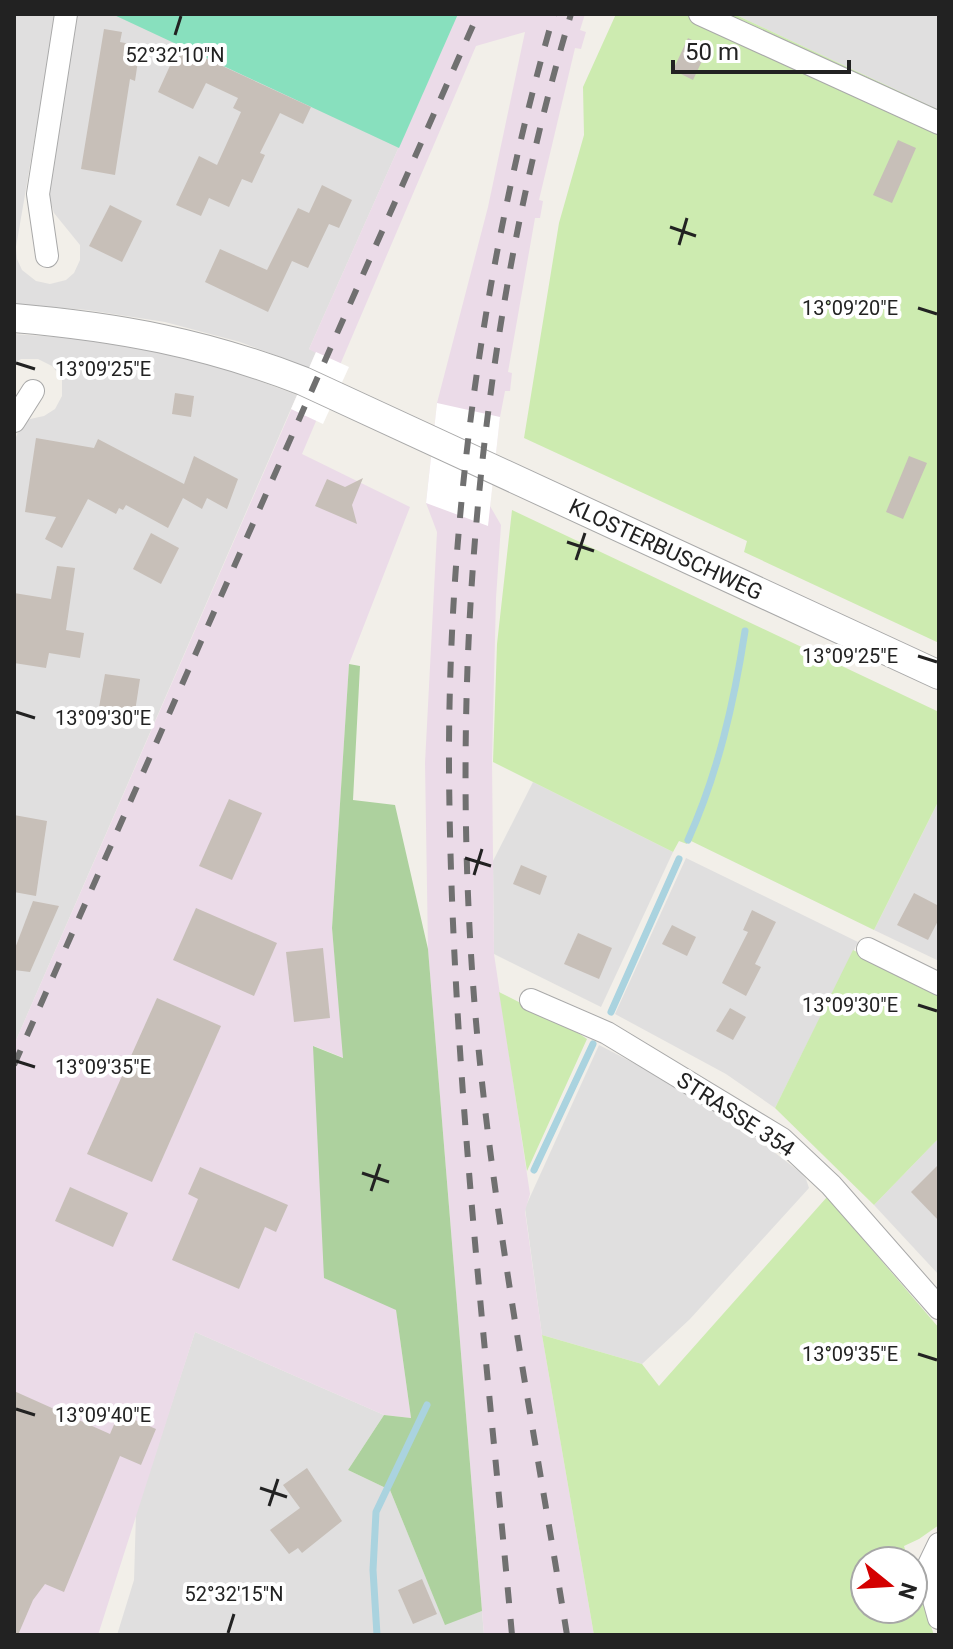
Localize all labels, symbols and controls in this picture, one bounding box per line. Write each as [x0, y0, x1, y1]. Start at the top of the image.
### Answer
scale bar [673, 24, 849, 74]
text: 50 m [685, 38, 739, 66]
text: 52°32'10"N [125, 43, 225, 67]
text: 13°09'20"E [802, 296, 898, 320]
text: 13°09'25"E [55, 357, 151, 381]
street label: KLOSTERBUSCHWEG [565, 494, 766, 605]
text: 13°09'25"E [802, 644, 898, 668]
text: 13°09'30"E [55, 706, 151, 730]
text: 13°09'30"E [802, 993, 898, 1017]
text: 13°09'35"E [55, 1055, 151, 1079]
street label: STRASSE 354 [672, 1067, 799, 1162]
text: 13°09'35"E [802, 1342, 898, 1366]
text: 13°09'40"E [55, 1403, 151, 1427]
north arrow [849, 1545, 929, 1625]
text: N [893, 1580, 922, 1602]
text: 52°32'15"N [184, 1582, 284, 1606]

